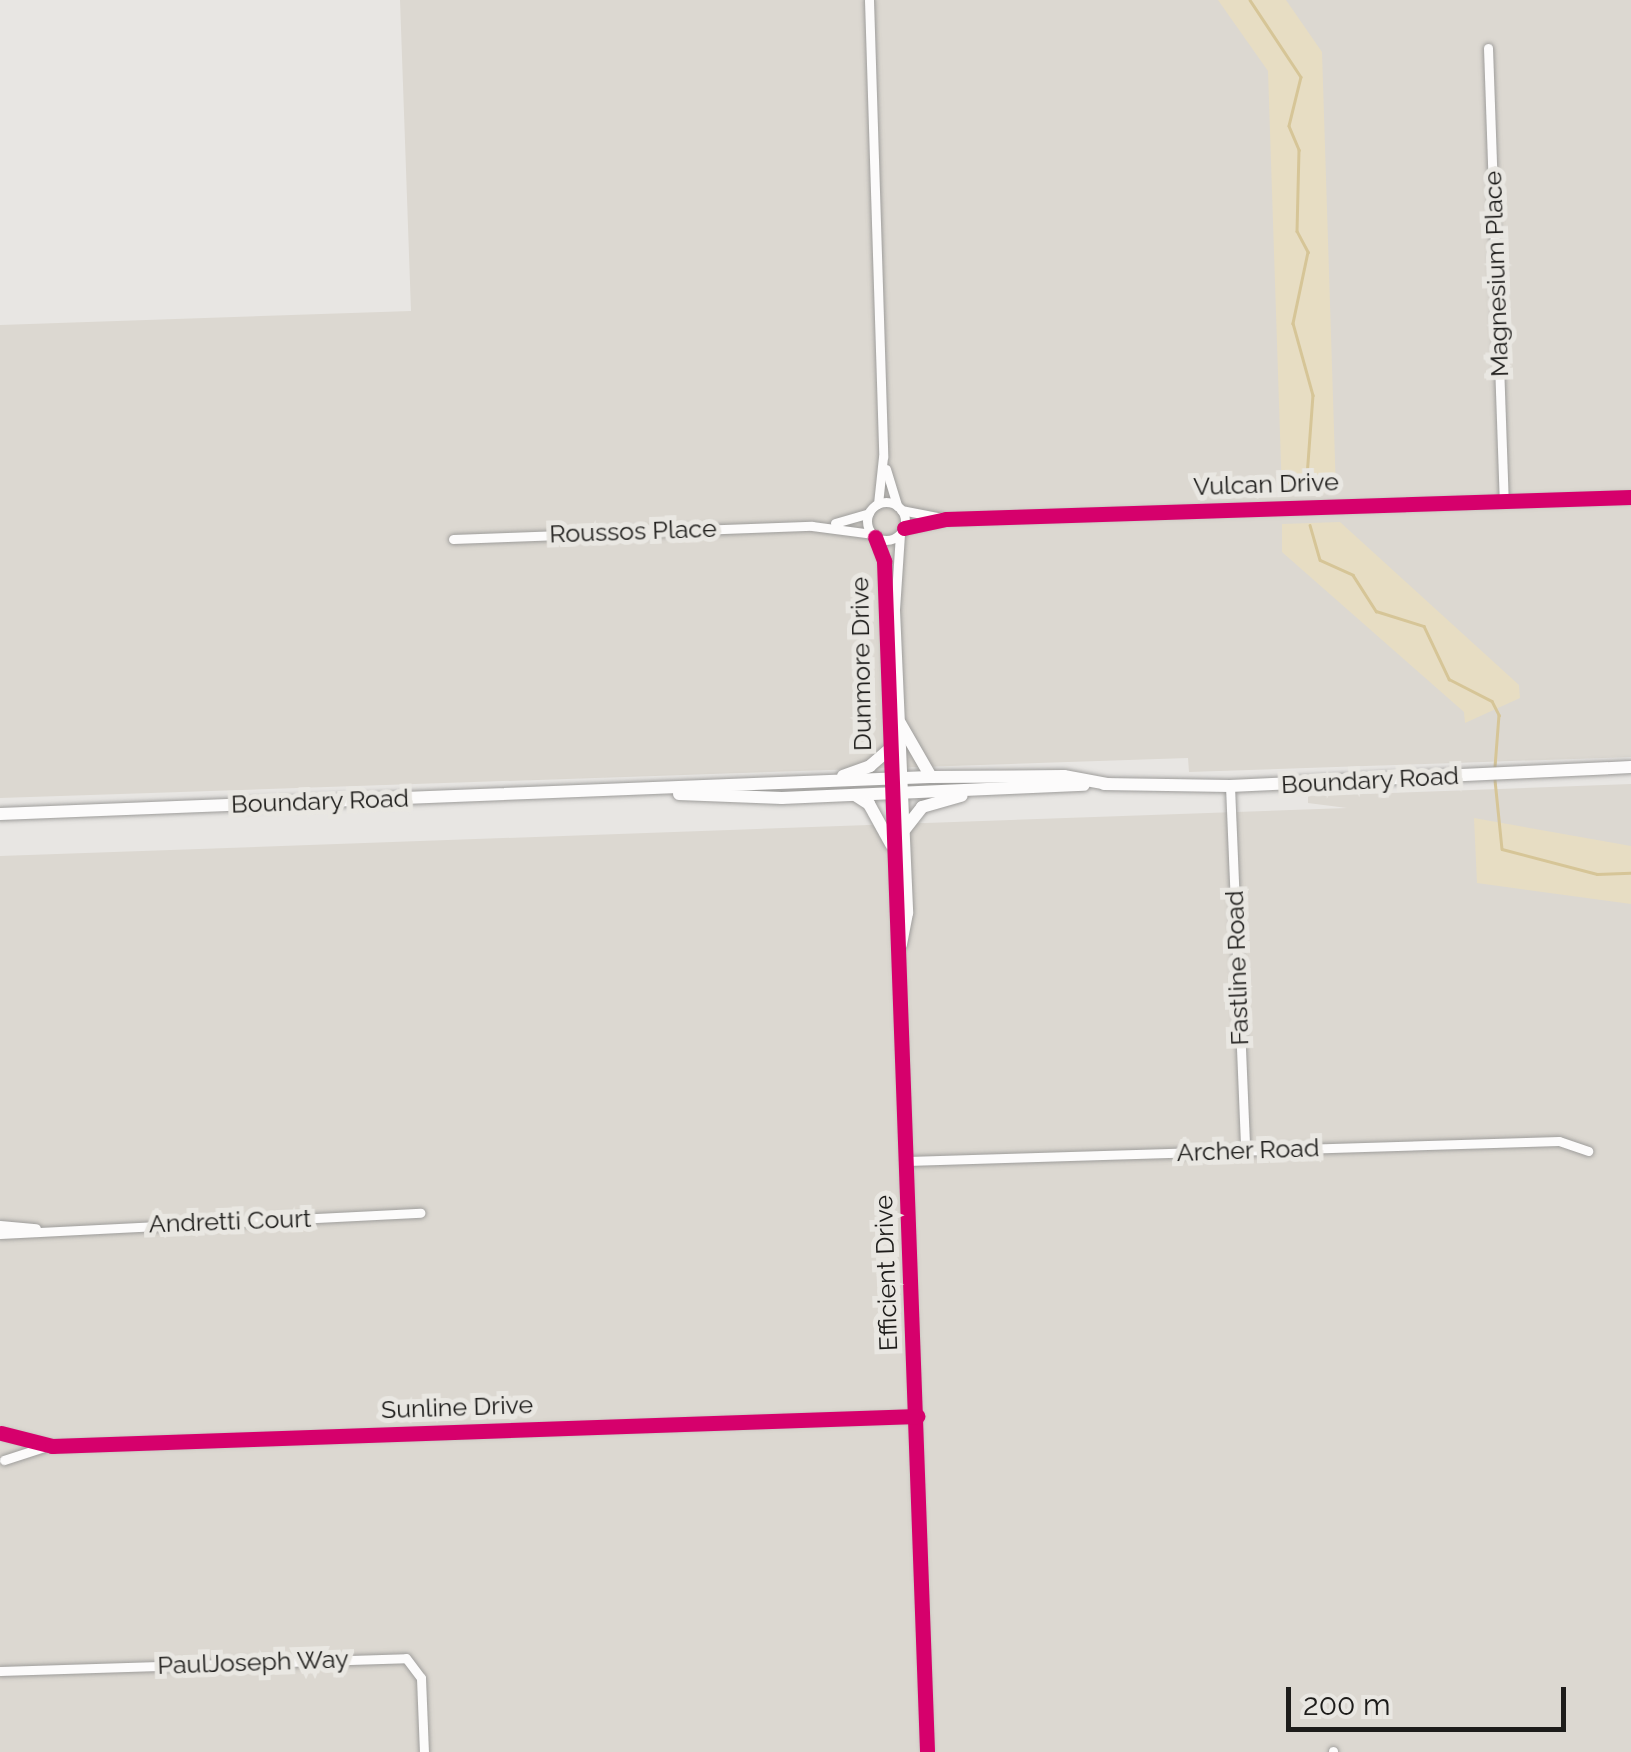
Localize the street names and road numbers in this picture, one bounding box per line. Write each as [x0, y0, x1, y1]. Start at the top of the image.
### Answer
street label: Magnesium Place [1477, 170, 1515, 378]
street label: Vulcan Drive [1193, 466, 1339, 502]
street label: Roussos Place [549, 513, 717, 549]
street label: Dunmore Drive [844, 577, 878, 751]
street label: Boundary Road [1280, 760, 1460, 800]
street label: Boundary Road [230, 783, 410, 819]
street label: Fastline Road [1219, 890, 1255, 1046]
street label: Archer Road [1176, 1133, 1320, 1167]
street label: Efficient Drive [868, 1195, 904, 1351]
street label: Andretti Court [148, 1203, 312, 1239]
street label: Sunline Drive [380, 1389, 534, 1425]
street label: PaulJoseph Way [156, 1644, 350, 1680]

